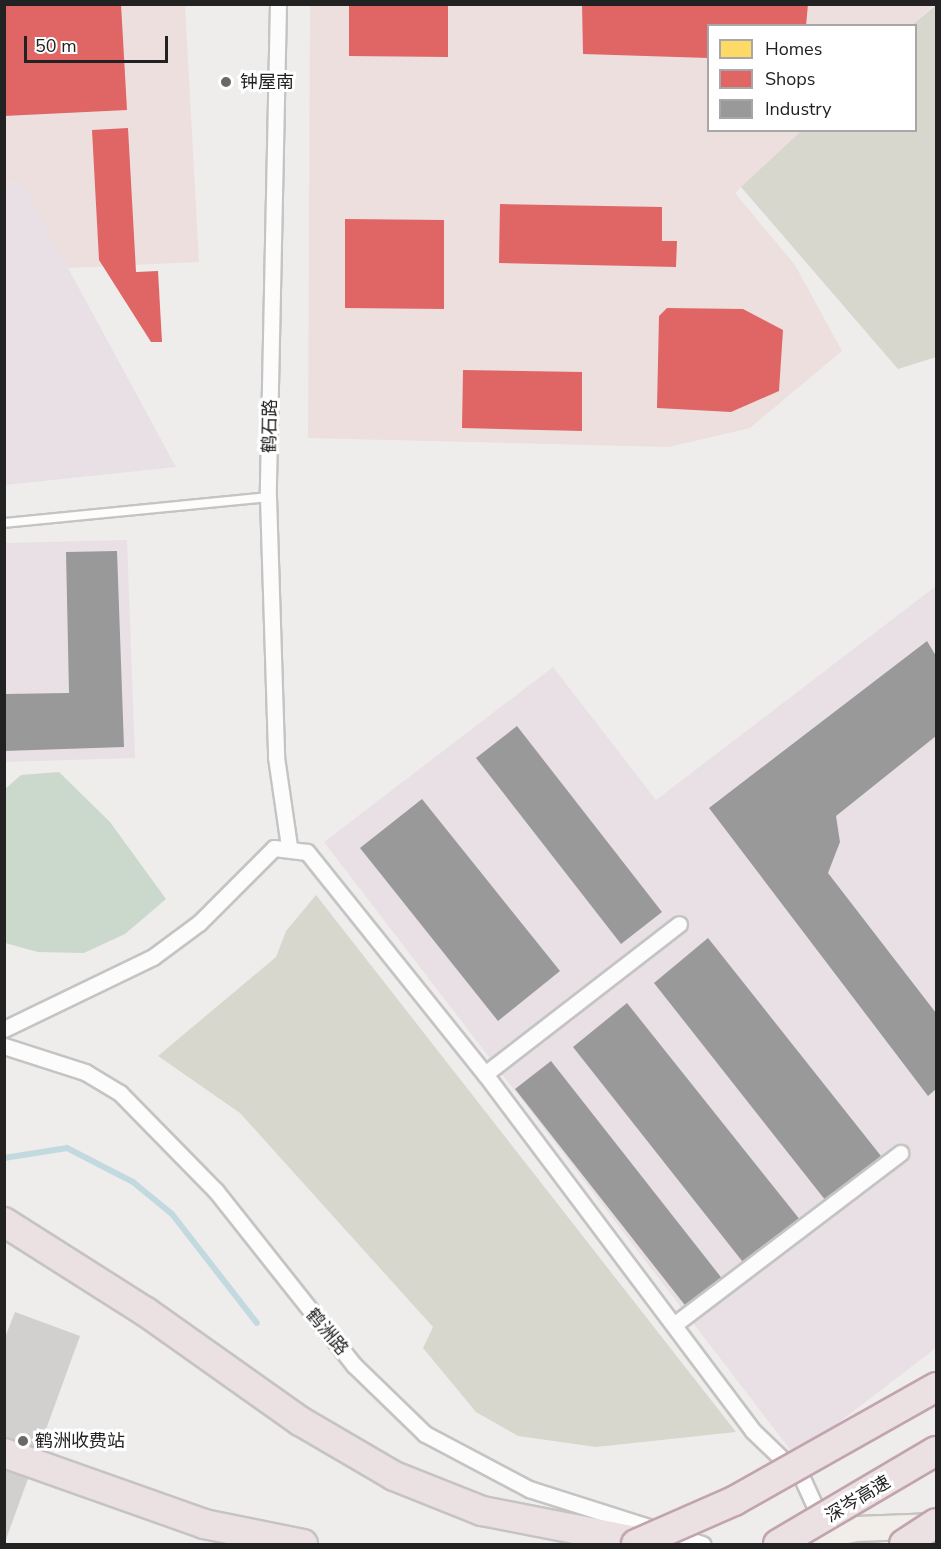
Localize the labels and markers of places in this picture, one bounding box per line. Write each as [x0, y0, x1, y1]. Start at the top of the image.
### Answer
place label: 钟屋南 [240, 71, 294, 93]
marker: 钟屋南 [217, 73, 235, 91]
place label: 鹤洲收费站 [35, 1430, 125, 1452]
marker: 鹤洲收费站 [16, 1434, 30, 1448]

